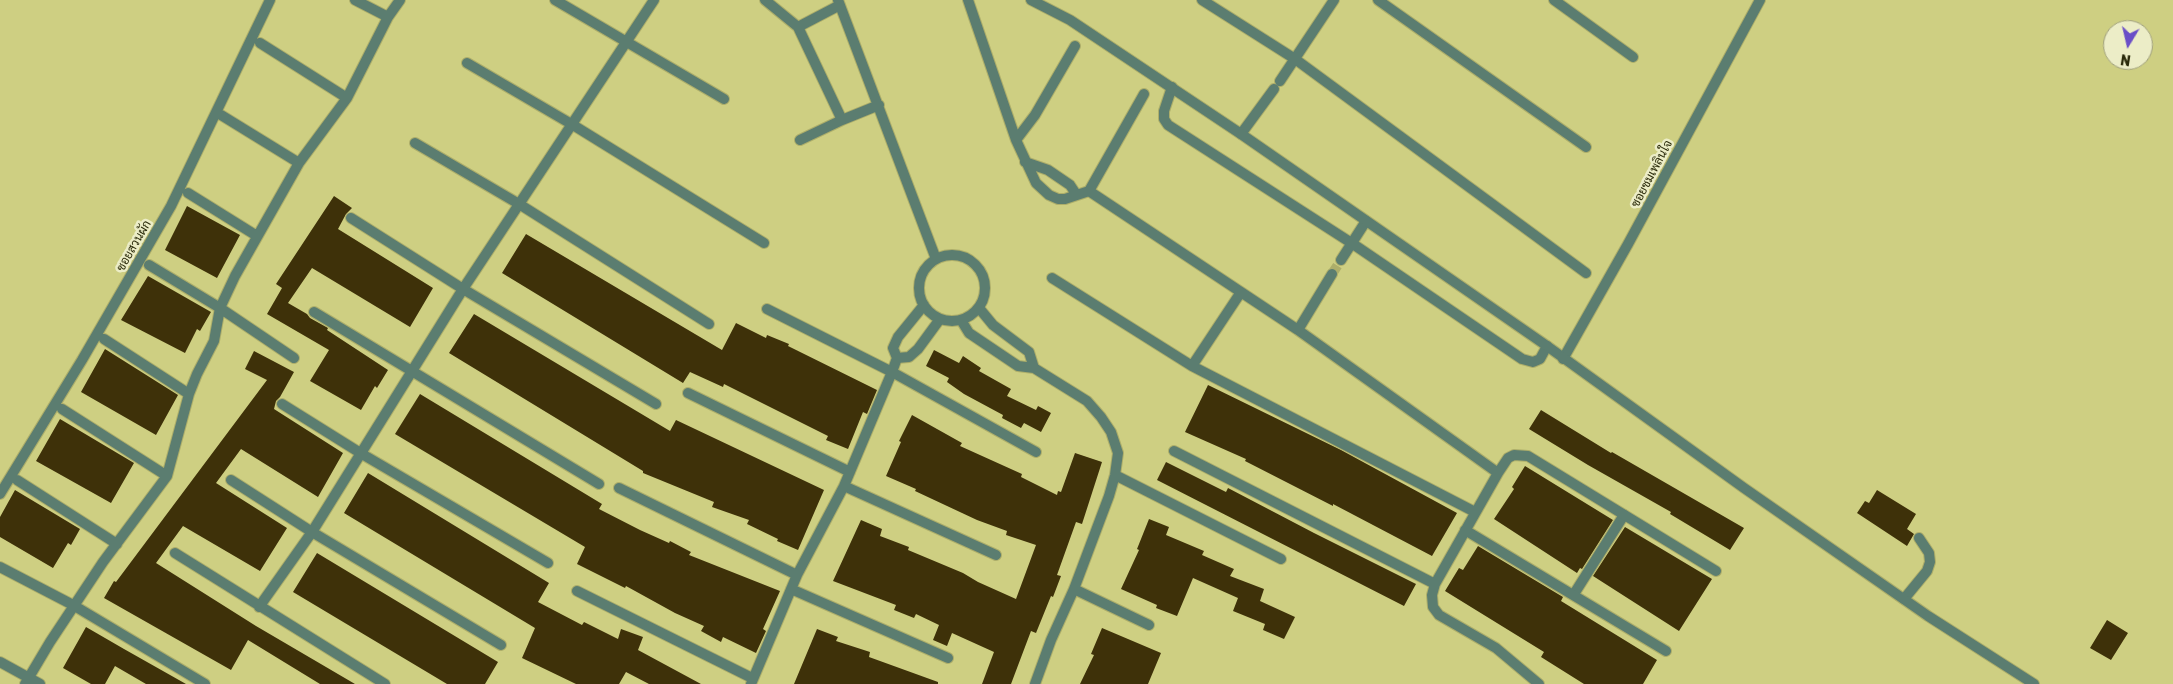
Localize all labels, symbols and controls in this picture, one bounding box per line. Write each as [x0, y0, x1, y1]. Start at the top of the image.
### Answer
north arrow [2103, 20, 2153, 70]
text: N [2119, 50, 2132, 69]
street label: ซอยชมเพลินใจ [1628, 138, 1676, 210]
street label: ซอยสวนผัก [114, 218, 154, 274]

